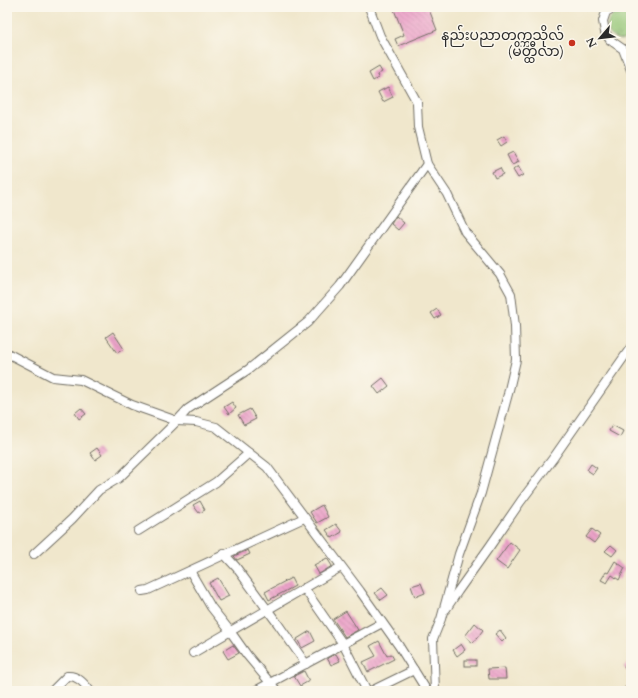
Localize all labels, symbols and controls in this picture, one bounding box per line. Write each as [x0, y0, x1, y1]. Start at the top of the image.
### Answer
north arrow [580, 18, 620, 58]
place label: နည်းပညာတက္ကသိုလ် (မိတ္ထီလာ) [441, 25, 564, 63]
text: N [583, 34, 600, 50]
marker: နည်းပညာတက္ကသိုလ် (မိတ္ထီလာ) [567, 38, 577, 48]

